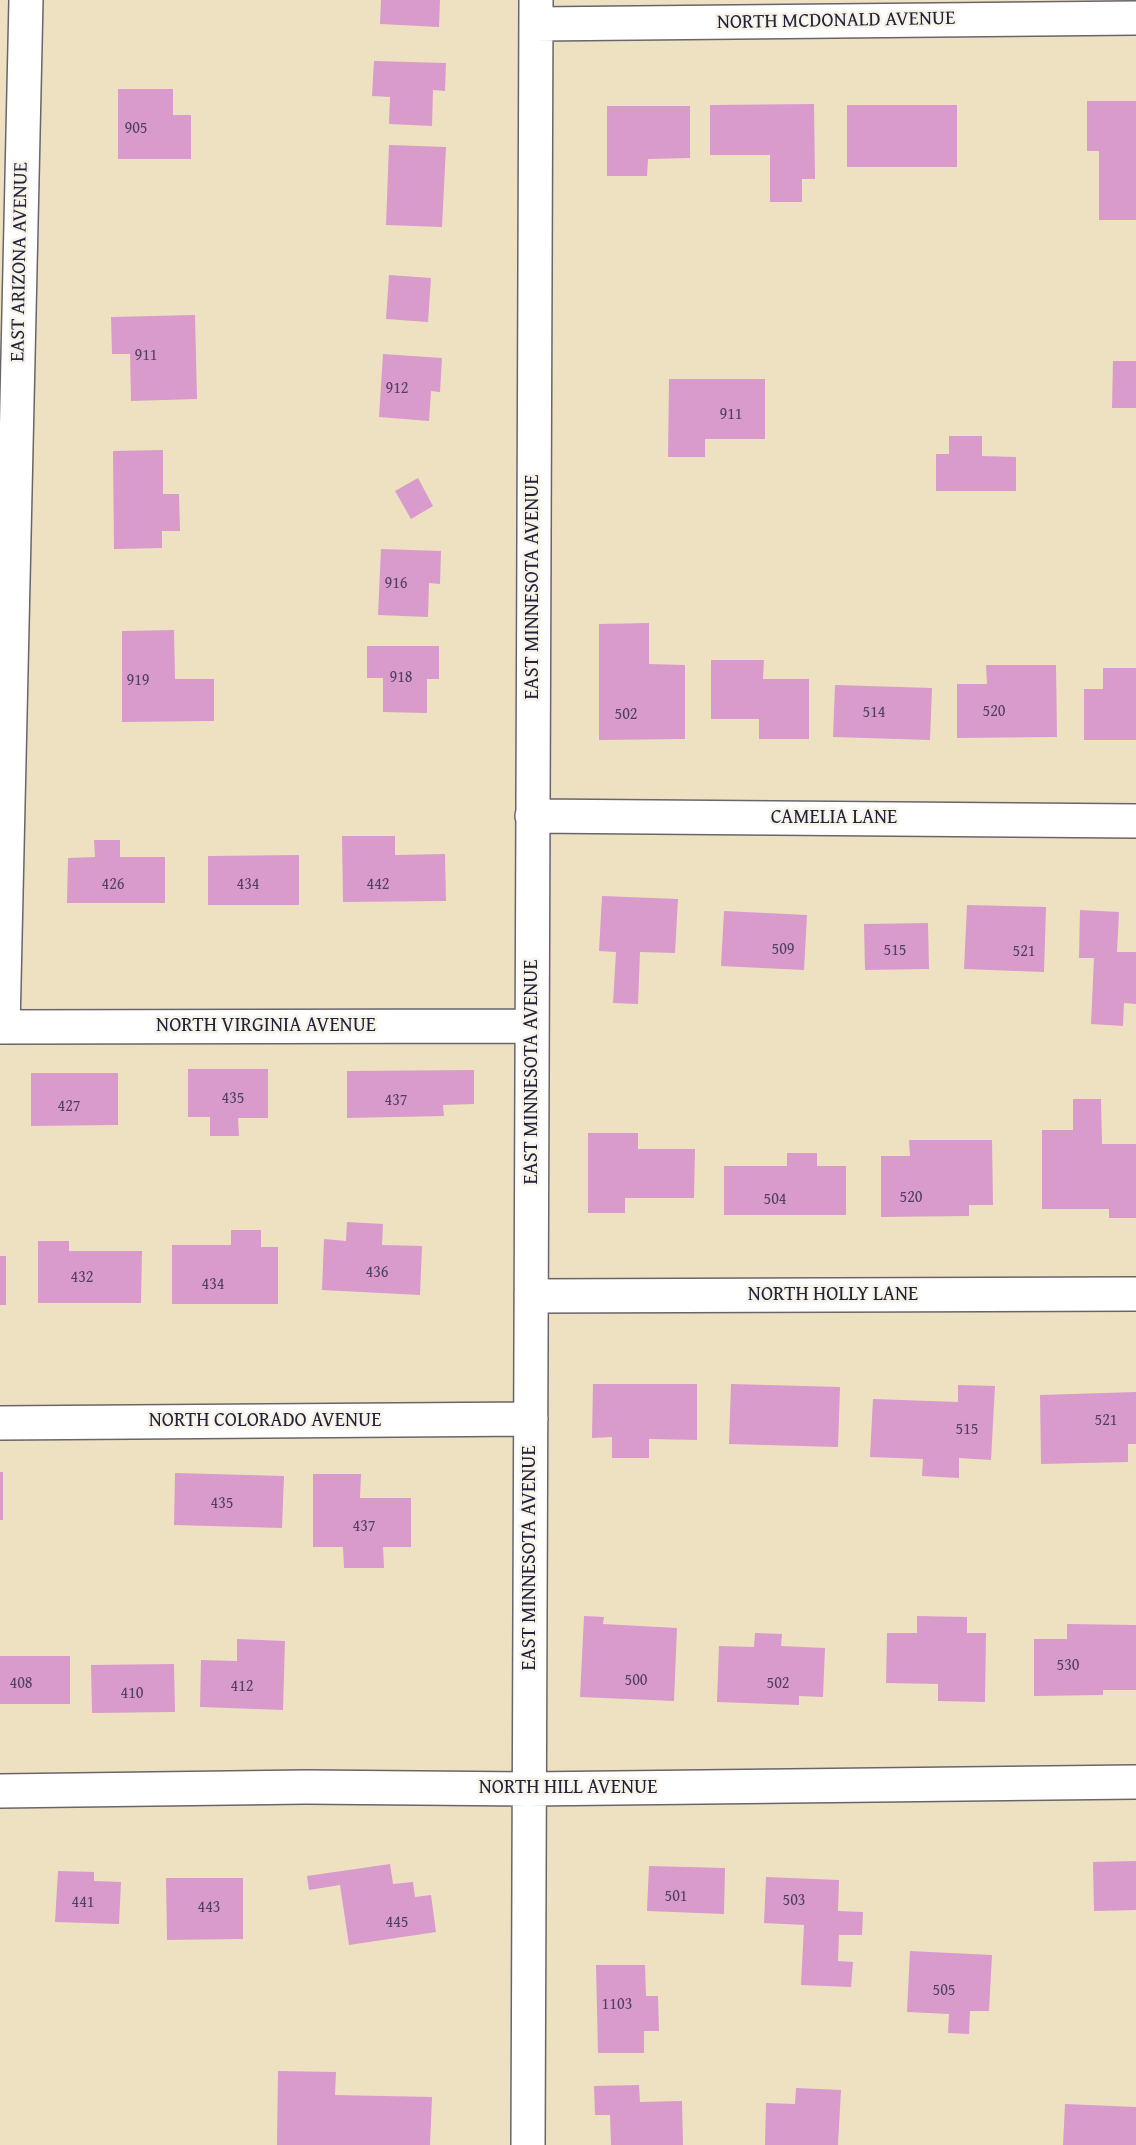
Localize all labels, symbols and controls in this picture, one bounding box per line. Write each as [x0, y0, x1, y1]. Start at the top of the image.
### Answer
street label: NORTH MCDONALD AVENUE [717, 7, 955, 35]
house number: 905 [124, 119, 148, 139]
street label: EAST ARIZONA AVENUE [6, 162, 34, 362]
house number: 911 [134, 346, 158, 366]
house number: 912 [385, 379, 409, 399]
house number: 911 [719, 405, 743, 425]
street label: EAST MINNESOTA AVENUE [521, 474, 545, 700]
house number: 916 [384, 574, 408, 594]
house number: 918 [389, 668, 413, 688]
house number: 919 [126, 671, 150, 691]
house number: 520 [982, 702, 1006, 722]
house number: 514 [862, 703, 886, 723]
house number: 502 [614, 705, 638, 725]
street label: CAMELIA LANE [771, 806, 897, 830]
house number: 426 [101, 875, 125, 895]
house number: 434 [236, 875, 260, 895]
house number: 442 [366, 875, 390, 895]
house number: 509 [771, 940, 795, 960]
house number: 515 [883, 941, 907, 961]
house number: 521 [1012, 942, 1036, 962]
street label: EAST MINNESOTA AVENUE [520, 959, 544, 1185]
street label: NORTH VIRGINIA AVENUE [156, 1014, 376, 1038]
house number: 435 [221, 1089, 245, 1109]
house number: 437 [384, 1091, 408, 1111]
house number: 427 [57, 1097, 81, 1117]
house number: 520 [899, 1188, 923, 1208]
house number: 504 [763, 1190, 787, 1210]
house number: 436 [365, 1263, 389, 1283]
house number: 432 [70, 1268, 94, 1288]
house number: 434 [201, 1275, 225, 1295]
street label: NORTH HOLLY LANE [748, 1283, 918, 1307]
street label: NORTH COLORADO AVENUE [149, 1409, 381, 1433]
house number: 521 [1094, 1411, 1118, 1431]
house number: 515 [955, 1420, 979, 1440]
street label: EAST MINNESOTA AVENUE [518, 1445, 542, 1671]
house number: 435 [210, 1494, 234, 1514]
house number: 437 [352, 1517, 376, 1537]
house number: 530 [1056, 1656, 1080, 1676]
house number: 500 [624, 1671, 648, 1691]
house number: 408 [9, 1674, 33, 1694]
house number: 502 [766, 1674, 790, 1694]
house number: 412 [230, 1677, 254, 1697]
house number: 410 [120, 1684, 144, 1704]
street label: NORTH HILL AVENUE [479, 1776, 657, 1800]
house number: 501 [664, 1887, 688, 1907]
house number: 503 [782, 1891, 806, 1911]
house number: 441 [71, 1893, 95, 1913]
house number: 443 [197, 1898, 221, 1918]
house number: 445 [385, 1913, 409, 1933]
house number: 505 [932, 1981, 956, 2001]
house number: 1103 [602, 1995, 632, 2015]

